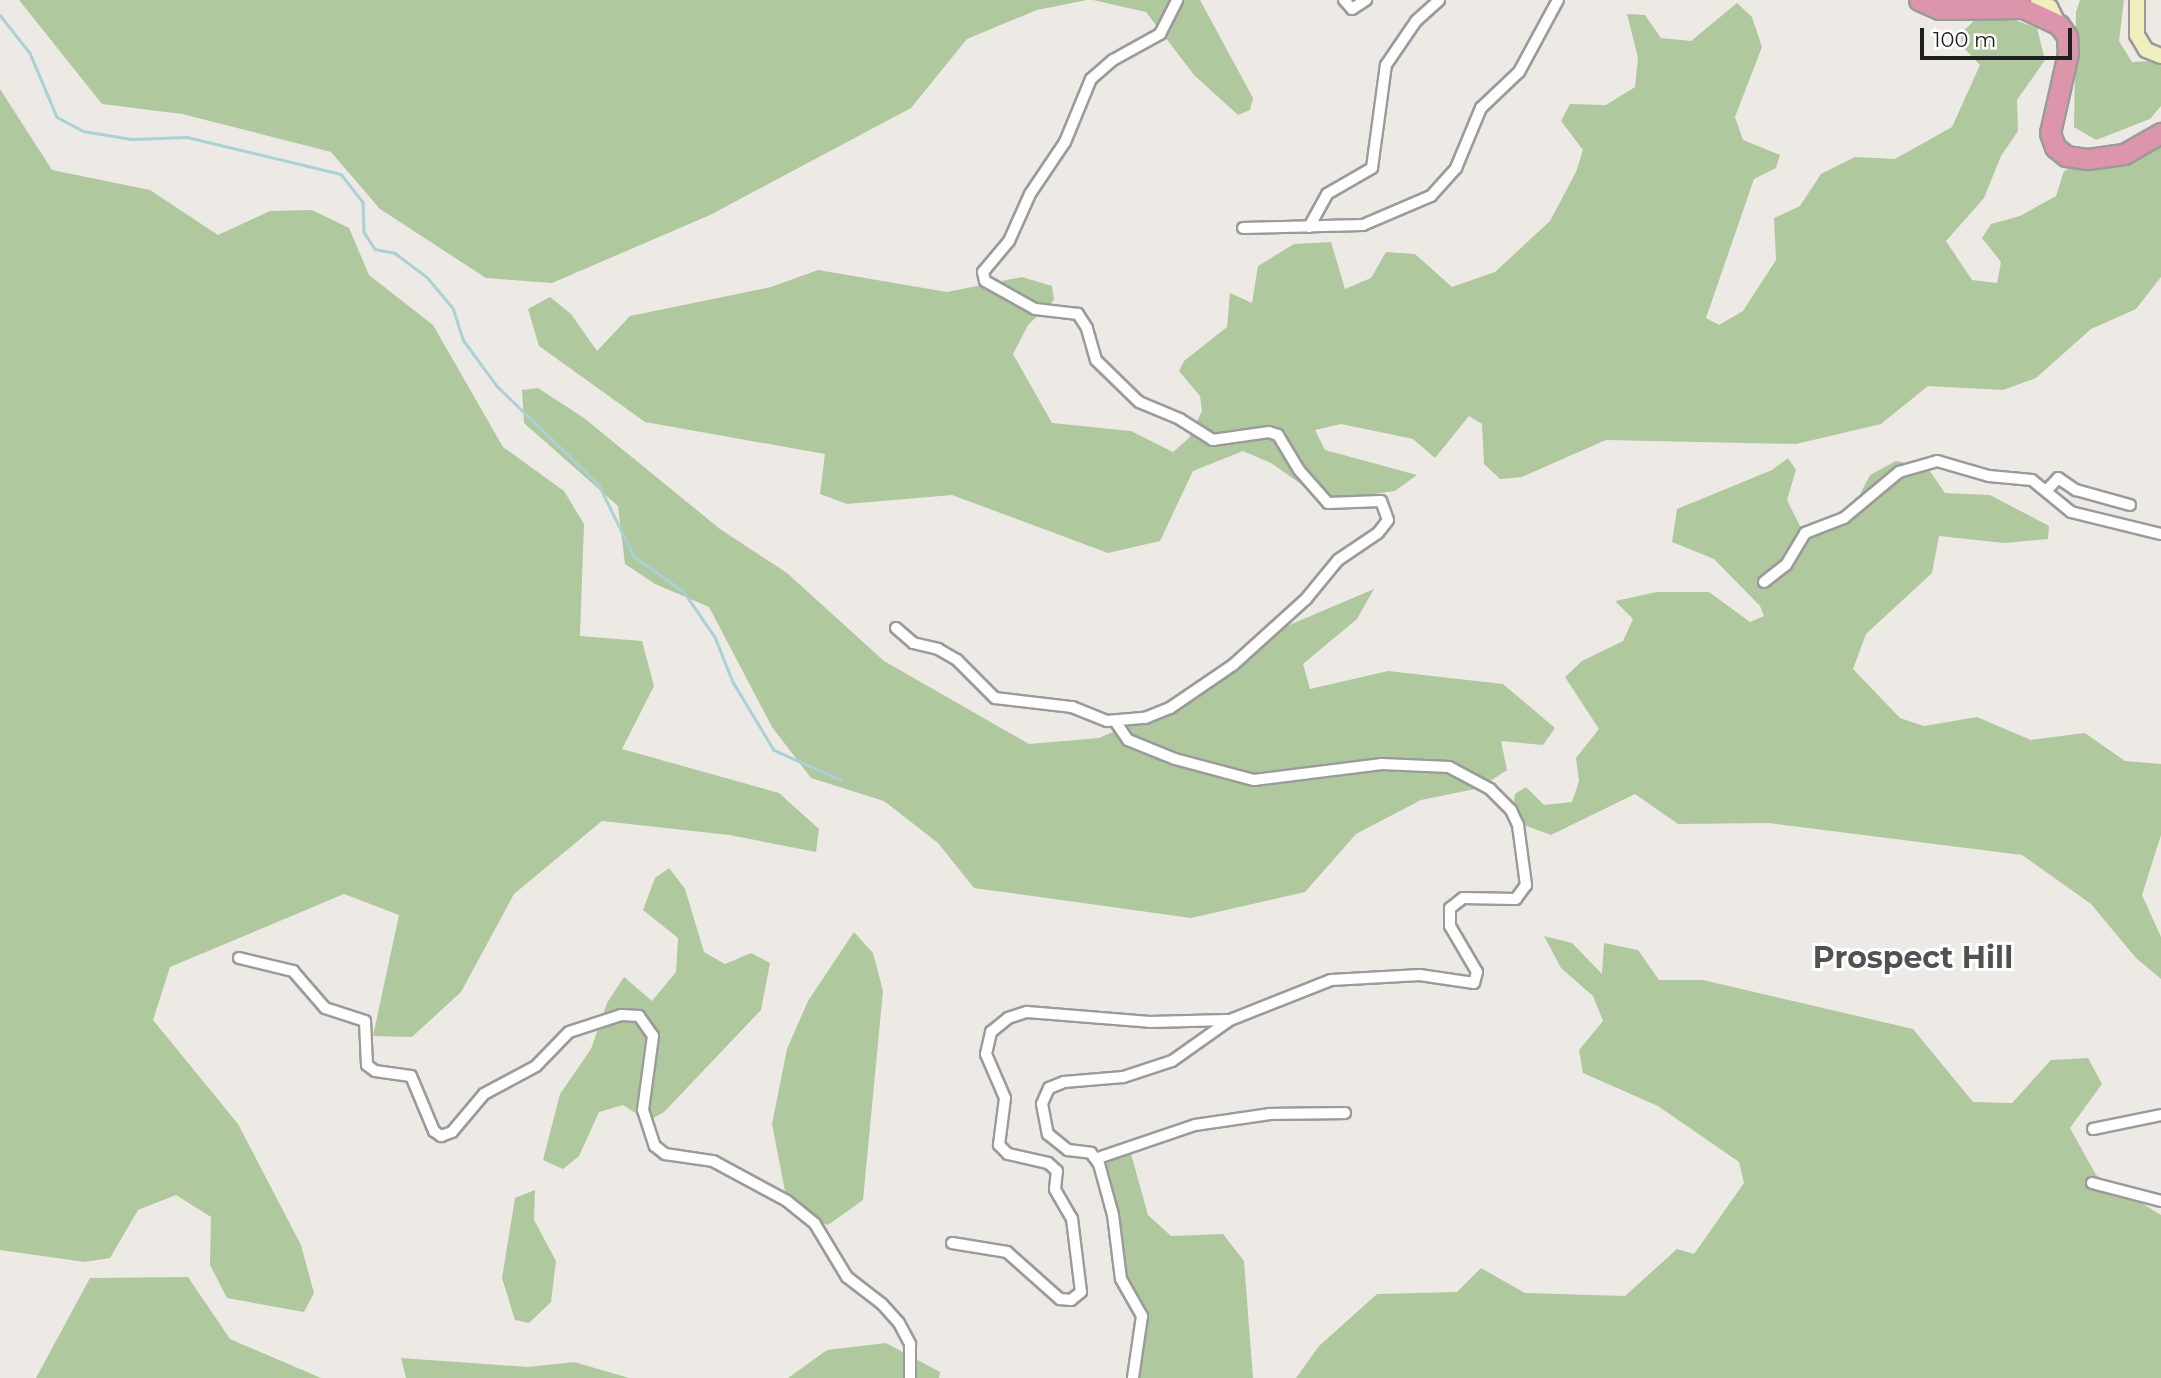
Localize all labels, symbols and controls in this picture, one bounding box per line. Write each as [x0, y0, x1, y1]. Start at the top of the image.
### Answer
scale bar [1923, 14, 2075, 58]
text: 100 m [1933, 27, 1996, 52]
district label: Prospect Hill [1813, 940, 2013, 976]

